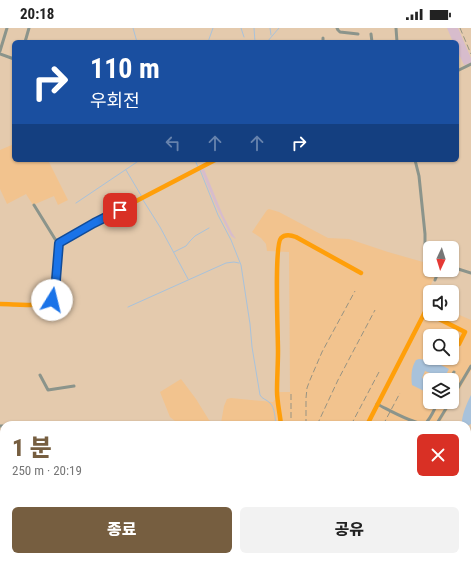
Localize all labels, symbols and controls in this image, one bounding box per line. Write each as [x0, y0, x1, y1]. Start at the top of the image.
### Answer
text: 20:18 [20, 5, 54, 23]
text: 110 m [90, 52, 160, 85]
icon: right [24, 56, 76, 108]
text: 우회전 [90, 90, 140, 111]
icon: left [162, 132, 184, 154]
icon: ahead [204, 132, 226, 154]
icon: ahead [246, 132, 268, 154]
icon: right [288, 132, 310, 154]
pin [103, 193, 137, 227]
icon: arrive [109, 199, 131, 221]
north arrow [423, 241, 459, 277]
map controls [423, 241, 459, 409]
position arrow [31, 279, 73, 321]
button: sound [423, 285, 459, 321]
button: search [423, 329, 459, 365]
button: layers [423, 373, 459, 409]
text: 1 분 [12, 434, 52, 462]
button: close [417, 434, 459, 476]
text: 250 m · 20:19 [12, 463, 82, 478]
button: 종료 [12, 507, 232, 553]
button: 공유 [240, 507, 459, 553]

